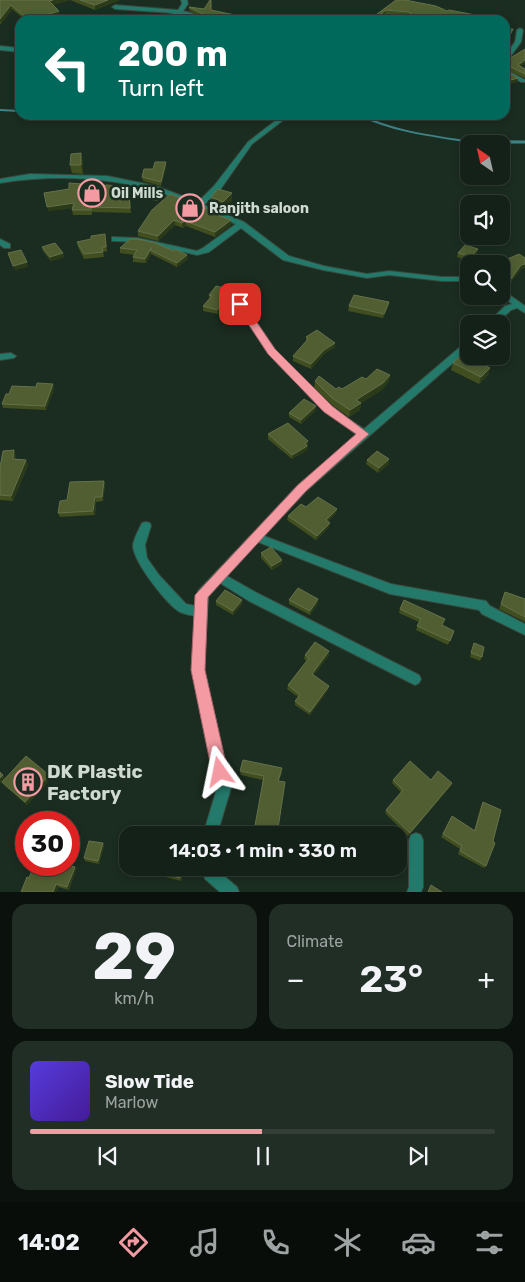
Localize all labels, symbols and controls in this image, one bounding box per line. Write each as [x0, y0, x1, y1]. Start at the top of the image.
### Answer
text: 200 m [118, 33, 228, 75]
icon: left [35, 35, 100, 100]
text: Turn left [118, 75, 204, 102]
north arrow [460, 135, 510, 185]
map controls [460, 135, 510, 365]
shop icon: Oil Mills [77, 178, 107, 208]
place label: Oil Mills [111, 185, 164, 202]
shop icon: Ranjith saloon [175, 193, 205, 223]
button: sound [460, 195, 510, 245]
place label: Ranjith saloon [209, 200, 309, 217]
button: search [460, 255, 510, 305]
pin [219, 283, 261, 325]
icon: arrive [226, 290, 254, 318]
button: layers [460, 315, 510, 365]
position arrow [193, 745, 245, 797]
place label: DK Plastic Factory [47, 760, 143, 805]
building icon: DK Plastic Factory [13, 767, 43, 797]
speed limit sign: 30 [15, 811, 80, 876]
text: 14:03 · 1 min · 330 m [169, 839, 357, 862]
text: 29 [92, 918, 176, 995]
text: Climate [287, 932, 343, 951]
text: 23° [359, 956, 423, 1002]
text: − [287, 963, 305, 996]
text: + [478, 963, 495, 996]
text: km/h [114, 989, 154, 1008]
text: Slow Tide [105, 1070, 194, 1093]
text: Marlow [105, 1093, 158, 1112]
icon: previous [94, 1142, 122, 1170]
icon: pause [249, 1142, 277, 1170]
icon: next [404, 1142, 432, 1170]
icon: directions [116, 1225, 151, 1260]
icon: music [187, 1225, 222, 1260]
icon: phone [258, 1225, 293, 1260]
icon: climate [330, 1225, 365, 1260]
icon: car [401, 1225, 436, 1260]
icon: filters [472, 1225, 507, 1260]
text: 14:02 [18, 1229, 80, 1256]

